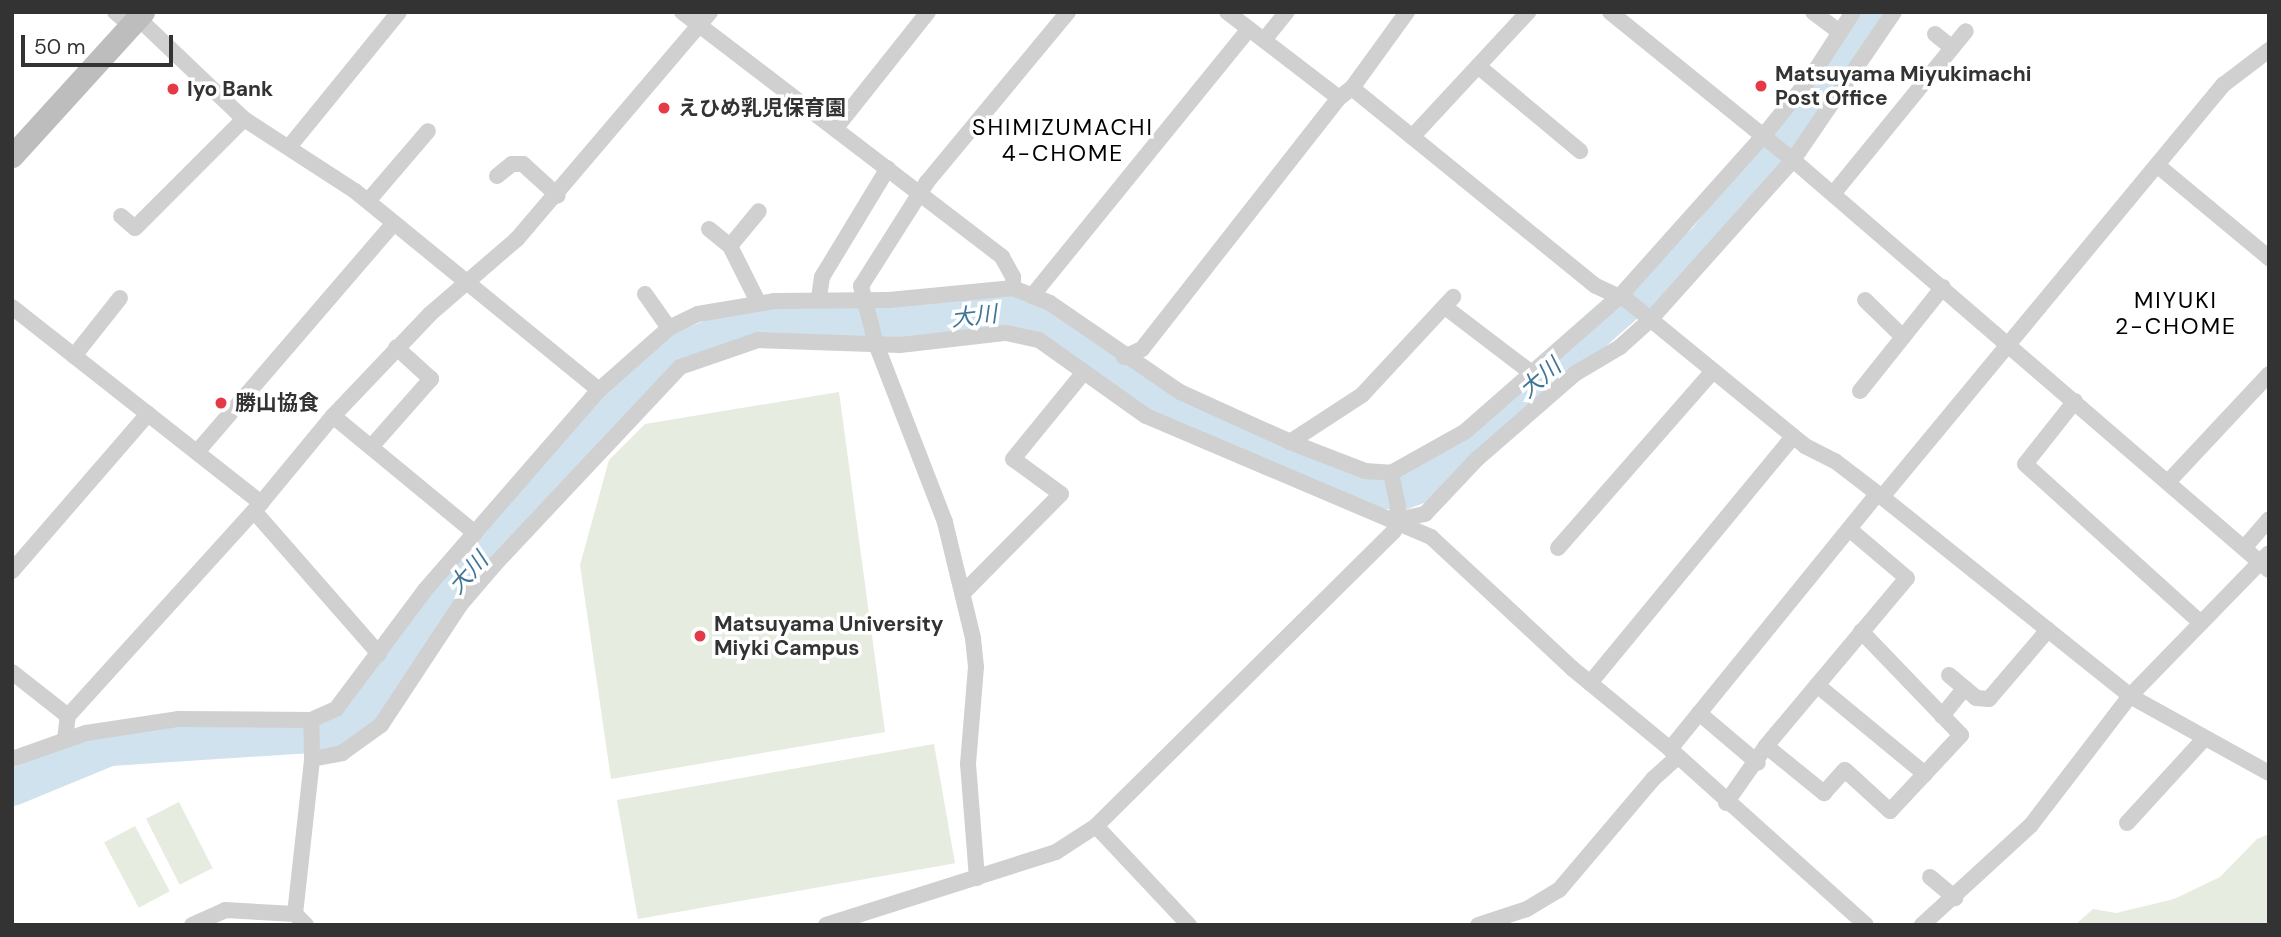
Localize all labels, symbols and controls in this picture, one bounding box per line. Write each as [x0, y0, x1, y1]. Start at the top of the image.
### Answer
scale bar [24, 21, 177, 65]
text: 50 m [34, 33, 85, 61]
place label: Matsuyama Miyukimachi Post Office [1775, 61, 2032, 111]
place label: Iyo Bank [187, 76, 273, 102]
marker: Matsuyama Miyukimachi Post Office [1753, 78, 1769, 94]
marker: Iyo Bank [165, 81, 181, 97]
place label: えひめ乳児保育園 [678, 95, 846, 121]
marker: えひめ乳児保育園 [656, 100, 672, 116]
district label: SHIMIZUMACHI 4-CHOME [974, 113, 1152, 167]
district label: MIYUKI 2-CHOME [2116, 286, 2236, 340]
water label: 大川 [950, 300, 998, 332]
water label: 大川 [1514, 352, 1566, 404]
place label: 勝山協食 [235, 390, 319, 416]
marker: 勝山協食 [213, 395, 229, 411]
water label: 大川 [442, 547, 494, 599]
place label: Matsuyama University Miyki Campus [714, 611, 944, 661]
marker: Matsuyama University Miyki Campus [692, 628, 708, 644]

